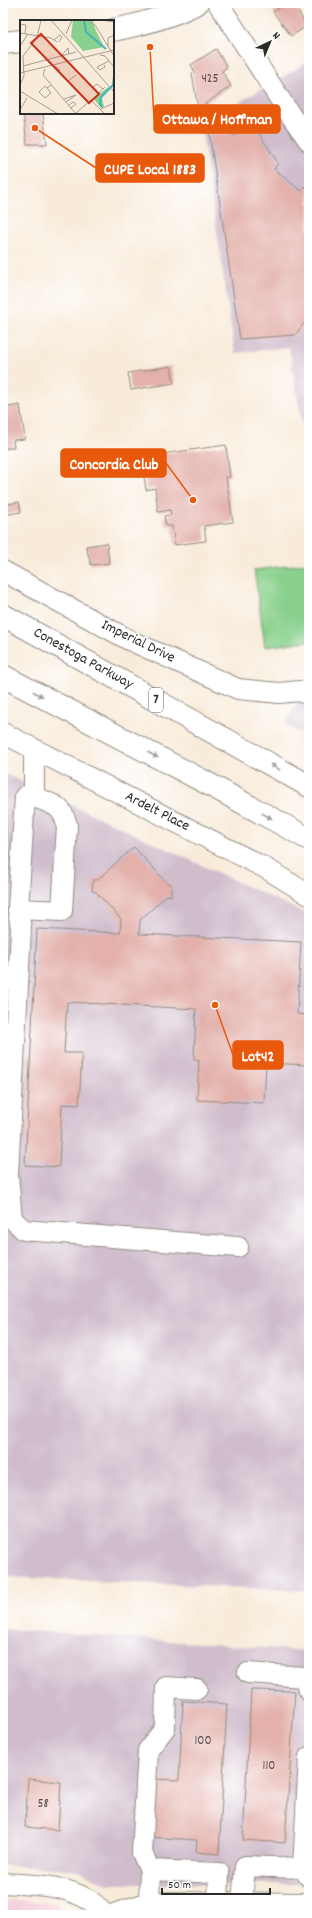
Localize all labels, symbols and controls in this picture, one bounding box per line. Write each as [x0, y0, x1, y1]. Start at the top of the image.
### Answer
inset map [20, 20, 114, 114]
north arrow [250, 22, 290, 62]
text: N [268, 29, 283, 44]
house number: 425 [201, 70, 219, 89]
callout: Ottawa / Hoffman [154, 105, 280, 133]
text: Ottawa / Hoffman [162, 109, 272, 132]
callout: CUPE Local 1883 [96, 154, 204, 182]
text: CUPE Local 1883 [104, 159, 196, 182]
callout: Concordia Club [61, 449, 166, 477]
text: Concordia Club [69, 454, 159, 477]
street label: Imperial Drive [97, 615, 179, 670]
street label: Conestoga Parkway [29, 622, 138, 696]
road number: 7 [149, 688, 163, 712]
one-way arrow [32, 691, 43, 697]
one-way arrow [147, 751, 158, 758]
one-way arrow [269, 763, 281, 770]
street label: Ardelt Place [121, 786, 194, 838]
one-way arrow [261, 813, 273, 819]
callout: Lot42 [233, 1041, 283, 1069]
text: Lot42 [241, 1046, 275, 1069]
house number: 100 [194, 1732, 212, 1751]
house number: 110 [263, 1757, 275, 1776]
house number: 58 [37, 1795, 49, 1814]
scale bar [162, 1870, 270, 1896]
text: 50 m [168, 1877, 191, 1894]

